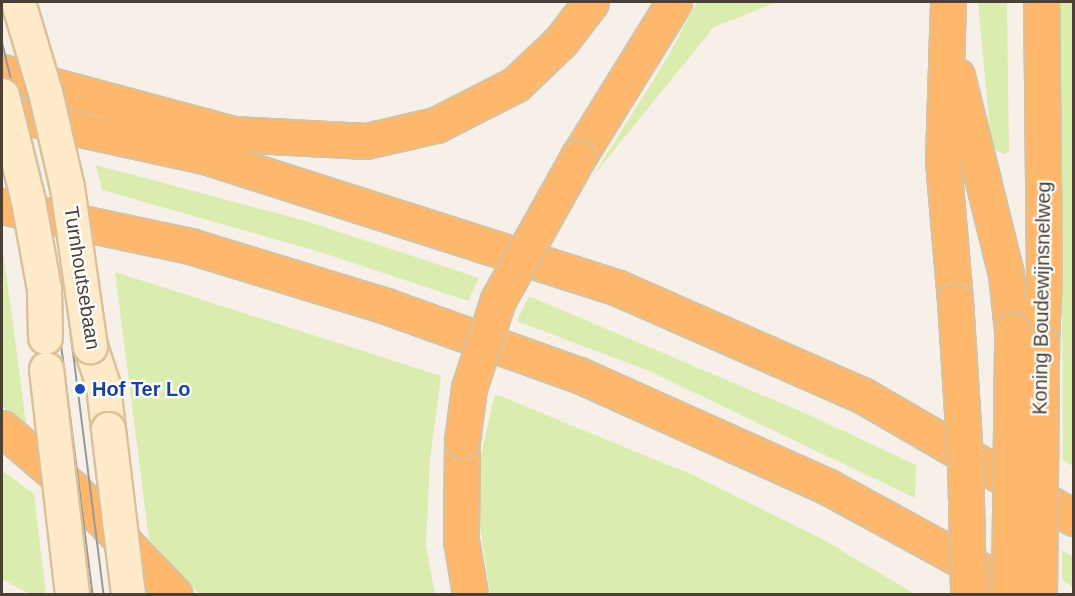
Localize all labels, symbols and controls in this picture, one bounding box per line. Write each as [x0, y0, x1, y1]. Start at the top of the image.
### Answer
street label: Koning Boudewijnsnelweg [1028, 181, 1056, 415]
street label: Turnhoutsebaan [59, 205, 105, 351]
place label: Hof Ter Lo [92, 377, 191, 401]
marker: Hof Ter Lo [73, 382, 87, 396]

